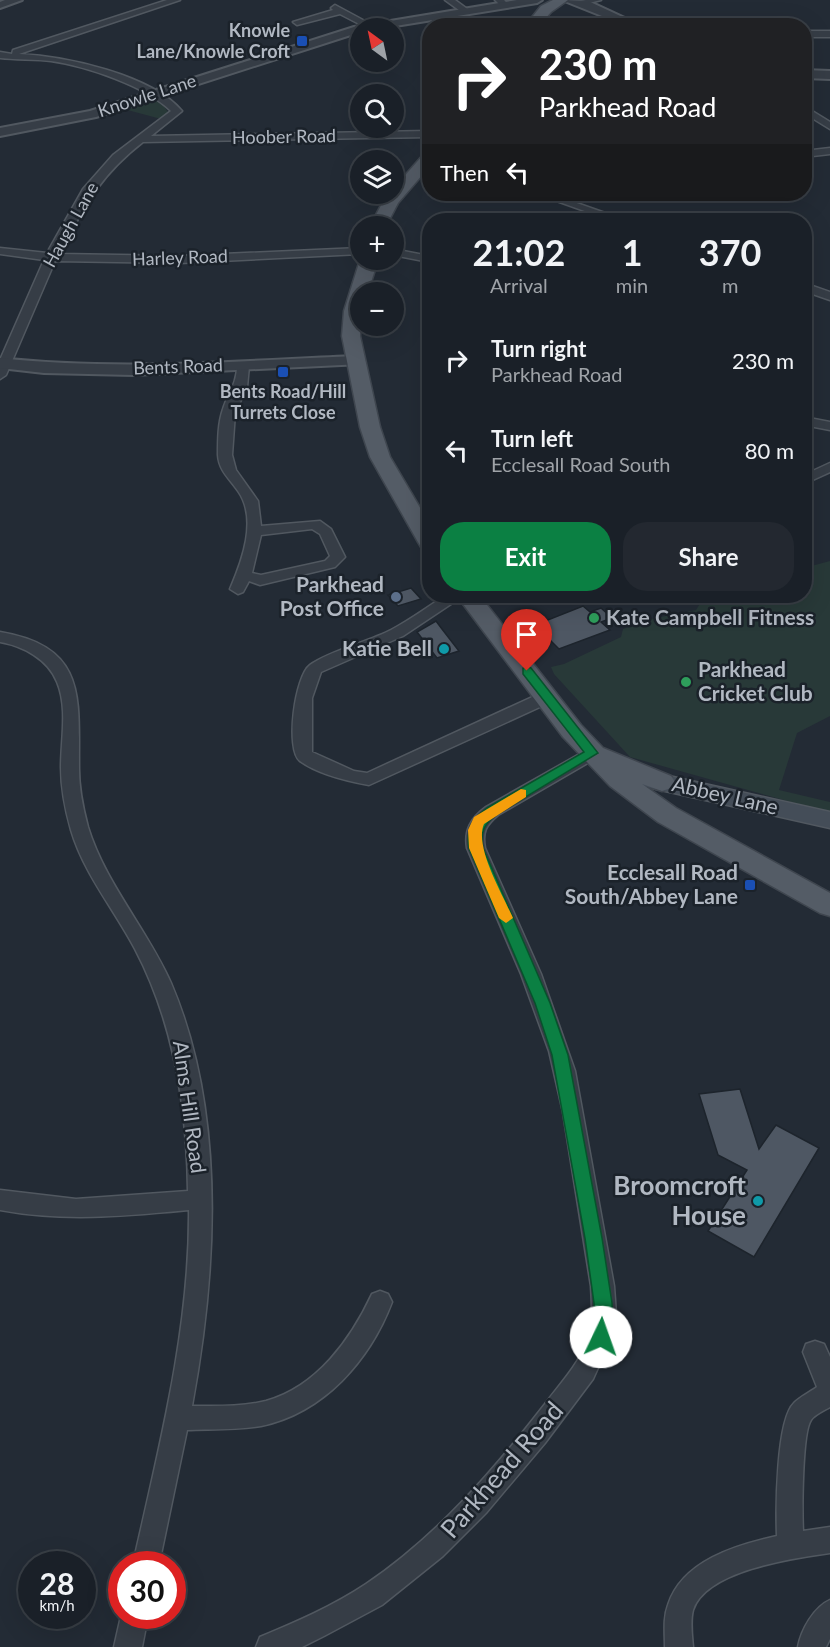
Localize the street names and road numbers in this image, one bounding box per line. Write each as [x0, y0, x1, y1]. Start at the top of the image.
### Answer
street label: Knowle Lane [95, 69, 199, 121]
street label: Hoober Road [232, 124, 336, 148]
street label: Haugh Lane [38, 178, 103, 271]
street label: Harley Road [132, 244, 228, 270]
street label: Bents Road [133, 353, 223, 379]
street label: Abbey Lane [670, 770, 781, 819]
street label: Alms Hill Road [169, 1039, 212, 1175]
street label: Parkhead Road [433, 1394, 569, 1544]

